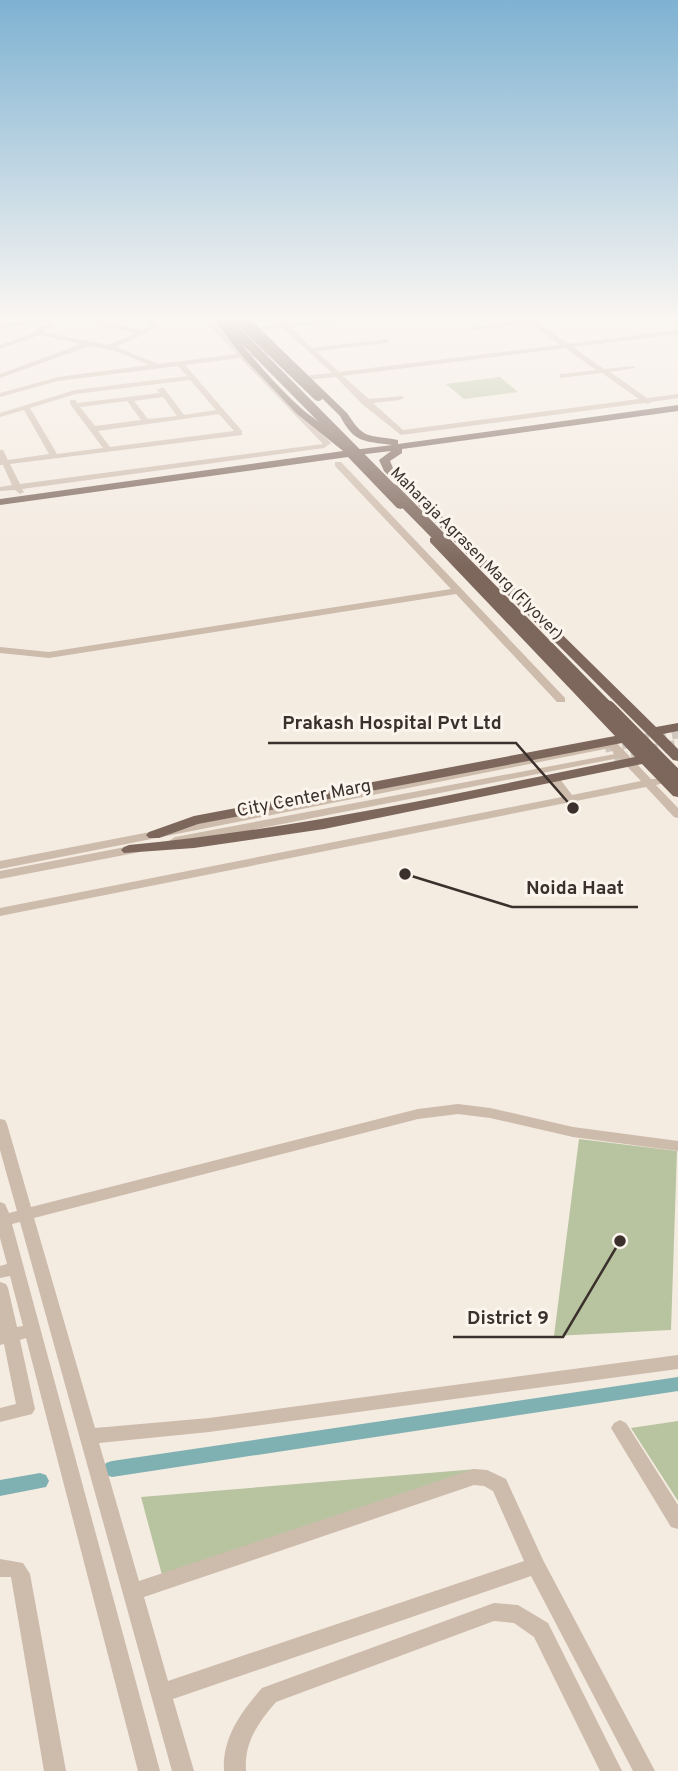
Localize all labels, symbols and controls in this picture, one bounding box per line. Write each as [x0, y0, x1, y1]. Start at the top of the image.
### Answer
street label: Maharaja Agrasen Marg (Flyover) [385, 463, 567, 645]
callout: Prakash Hospital Pvt Ltd [268, 703, 516, 743]
text: Prakash Hospital Pvt Ltd [282, 712, 502, 736]
street label: City Center Marg [235, 775, 373, 823]
callout: Noida Haat [512, 867, 638, 907]
text: Noida Haat [526, 877, 624, 901]
callout: District 9 [453, 1297, 563, 1337]
text: District 9 [467, 1307, 549, 1331]

